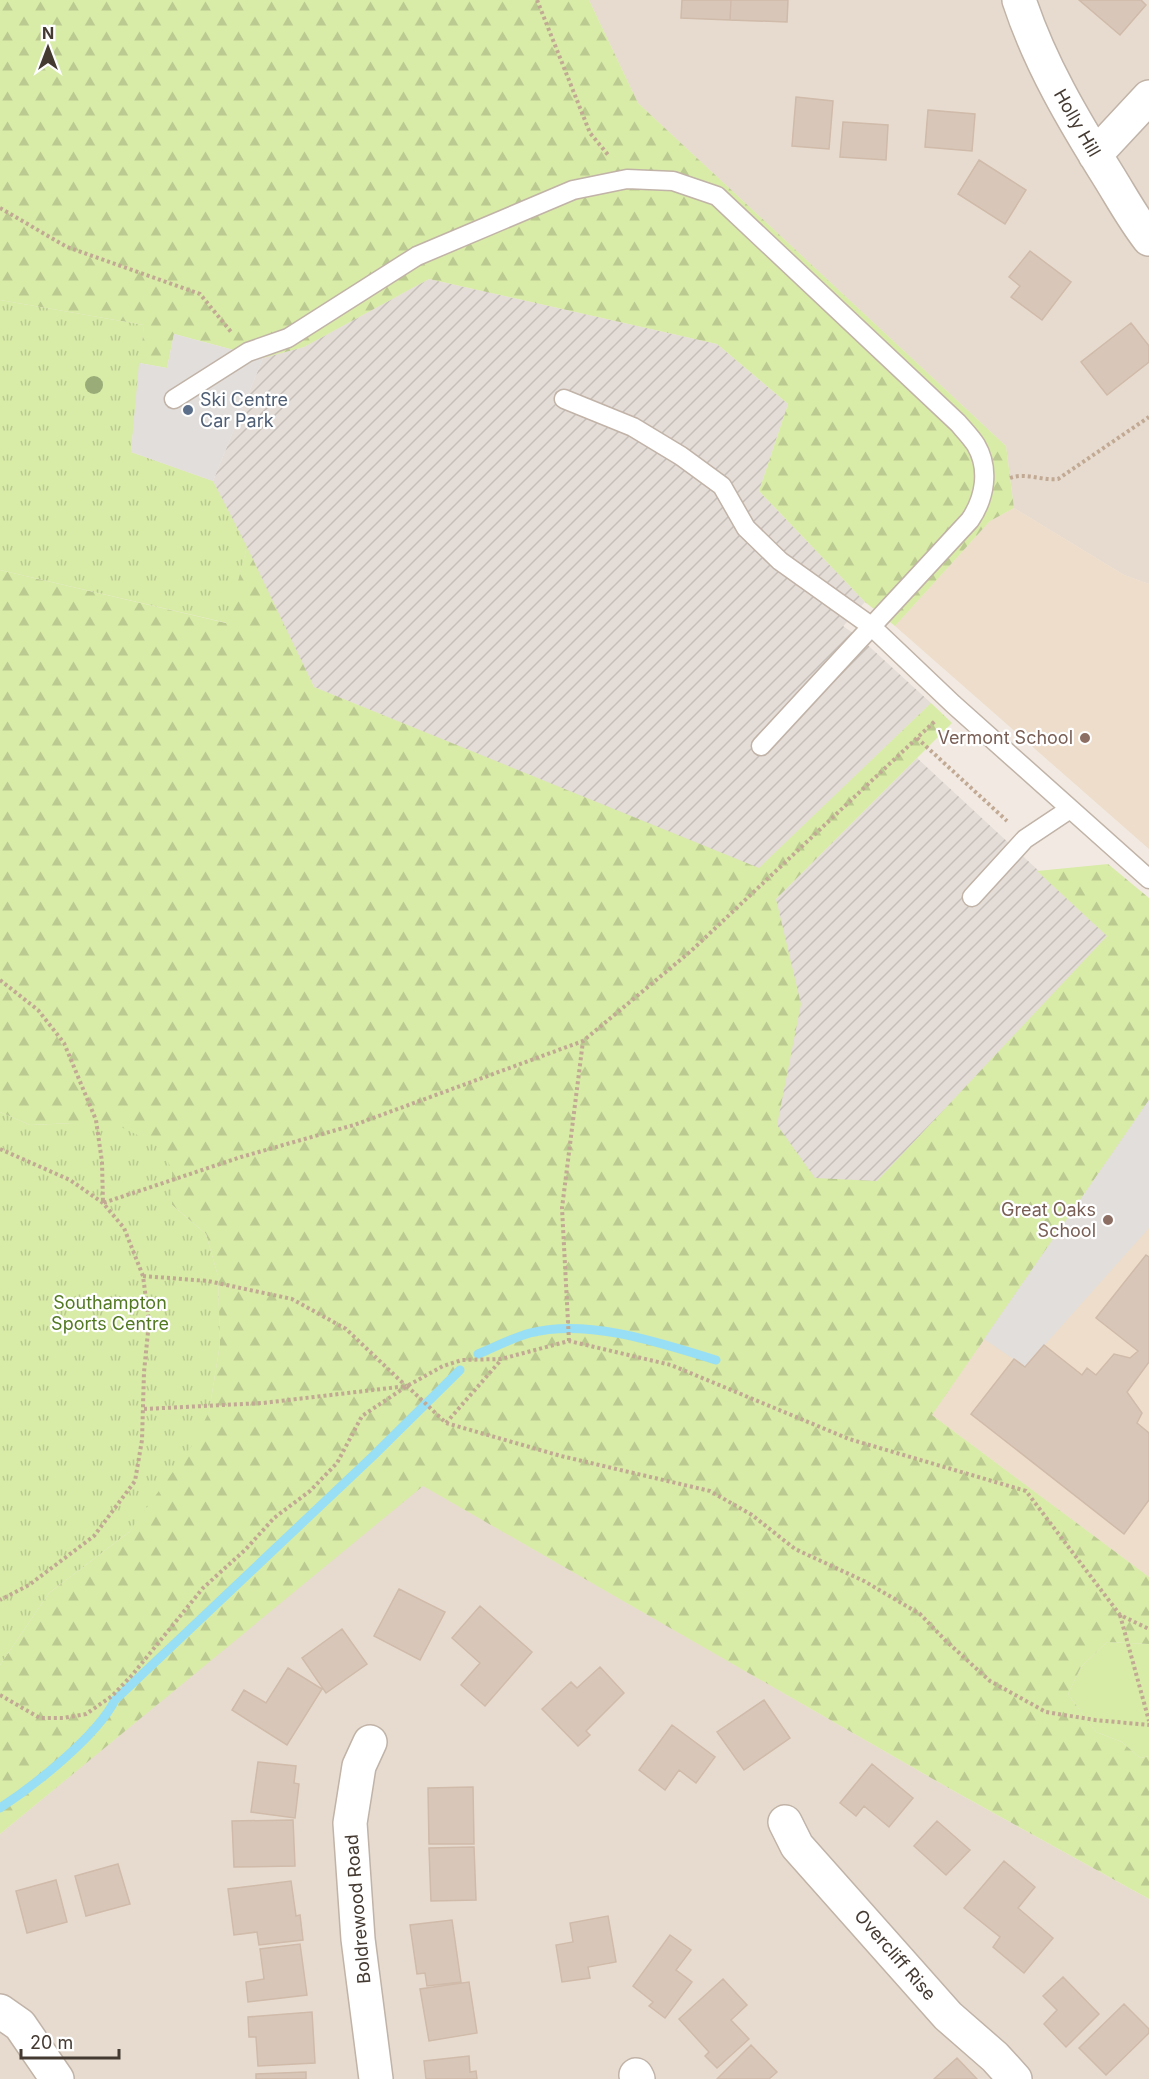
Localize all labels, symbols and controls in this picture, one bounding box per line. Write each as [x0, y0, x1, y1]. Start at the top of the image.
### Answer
north arrow [18, 18, 78, 78]
text: N [42, 23, 54, 43]
street label: Holly Hill [1050, 85, 1105, 160]
place label: Ski Centre Car Park [200, 389, 288, 431]
marker: Ski Centre Car Park [181, 403, 195, 417]
place label: Vermont School [937, 727, 1073, 748]
marker: Vermont School [1078, 731, 1092, 745]
place label: Great Oaks School [1001, 1199, 1096, 1241]
marker: Great Oaks School [1101, 1213, 1115, 1227]
park label: Southampton Sports Centre [51, 1292, 169, 1334]
street label: Boldrewood Road [341, 1833, 375, 1985]
street label: Overcliff Rise [850, 1905, 940, 2004]
scale bar [21, 2022, 118, 2060]
text: 20 m [30, 2032, 73, 2053]

